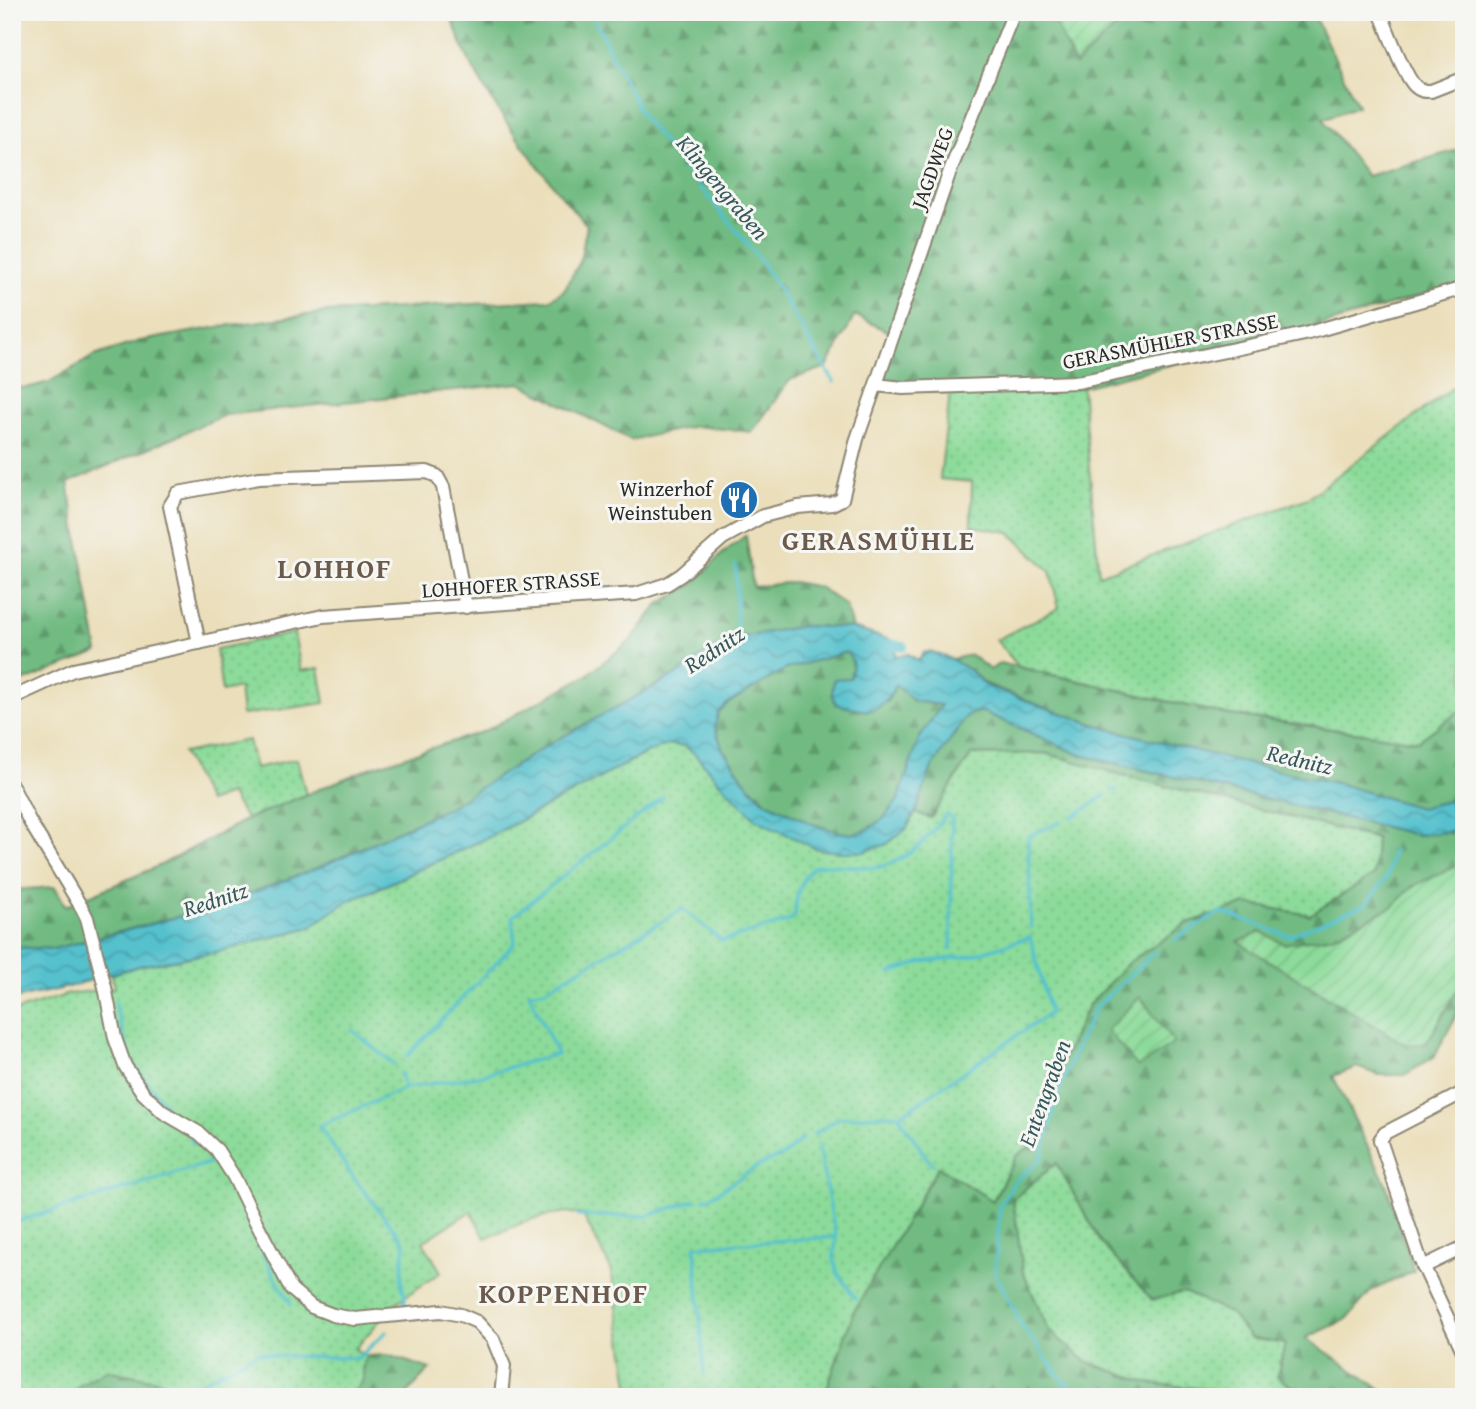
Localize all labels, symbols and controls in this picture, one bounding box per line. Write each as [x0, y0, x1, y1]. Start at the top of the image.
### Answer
street label: JAGDWEG [902, 123, 961, 216]
water label: Klingengraben [669, 127, 777, 247]
street label: GERASMÜHLER STRASSE [1060, 305, 1281, 377]
place label: Winzerhof Weinstuben [608, 473, 714, 528]
restaurant icon: Winzerhof Weinstuben [718, 479, 760, 521]
district label: GERASMÜHLE [782, 519, 976, 560]
district label: LOHHOF [277, 547, 393, 588]
street label: LOHHOFER STRASSE [421, 562, 602, 606]
water label: Rednitz [676, 617, 751, 681]
water label: Rednitz [1263, 735, 1336, 783]
water label: Rednitz [177, 873, 252, 925]
water label: Entengraben [1009, 1035, 1079, 1152]
district label: KOPPENHOF [479, 1272, 649, 1313]

